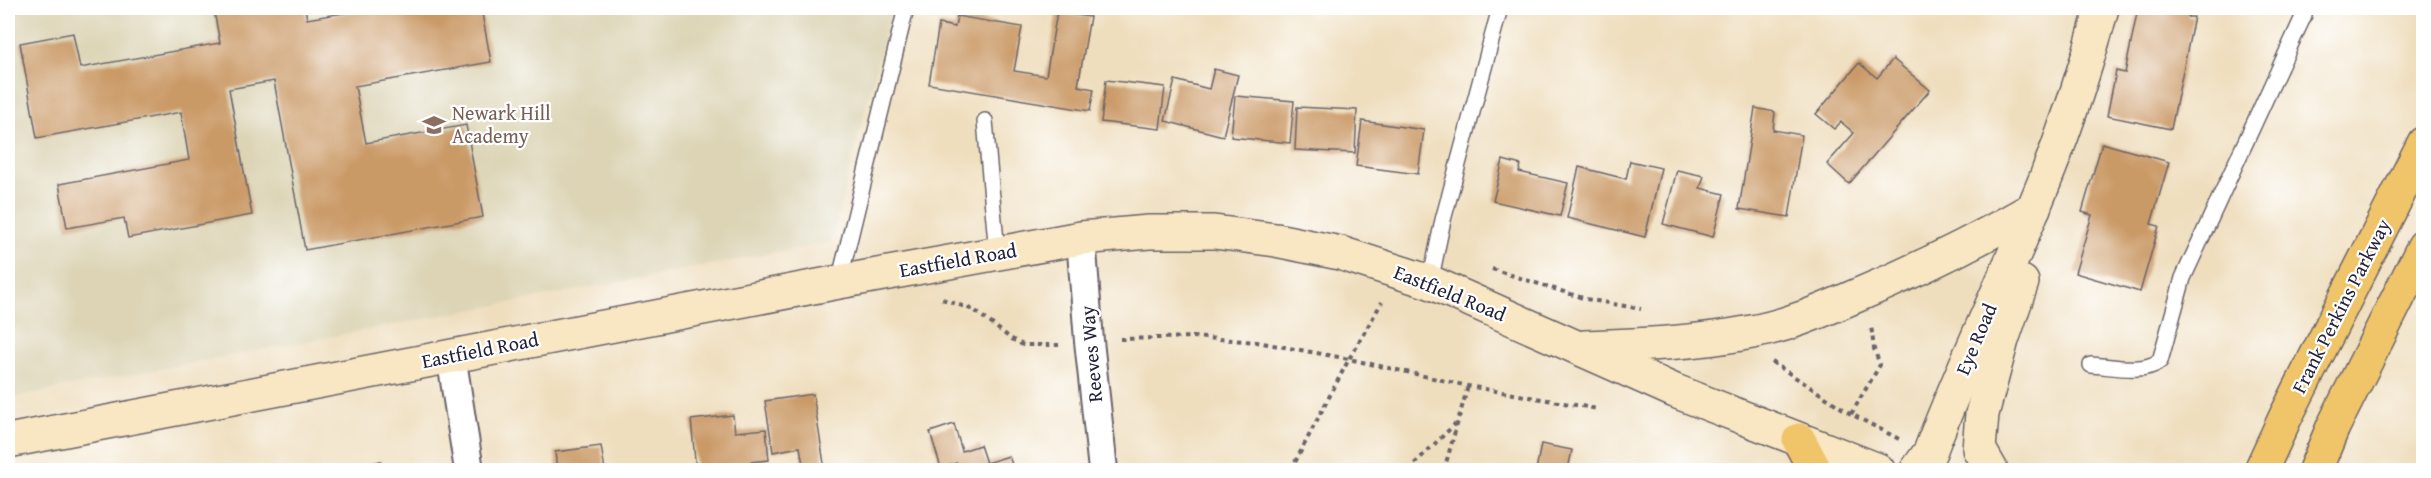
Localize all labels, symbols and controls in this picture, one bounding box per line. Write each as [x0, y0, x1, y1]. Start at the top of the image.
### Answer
place label: Newark Hill Academy [452, 98, 551, 150]
school or university icon: Newark Hill Academy [421, 112, 447, 138]
street label: Frank Perkins Parkway [2284, 213, 2397, 398]
street label: Eastfield Road [897, 235, 1019, 284]
street label: Eastfield Road [1390, 257, 1511, 328]
street label: Eye Road [1947, 298, 2004, 379]
street label: Reeves Way [1072, 304, 1109, 404]
street label: Eastfield Road [419, 324, 541, 375]

